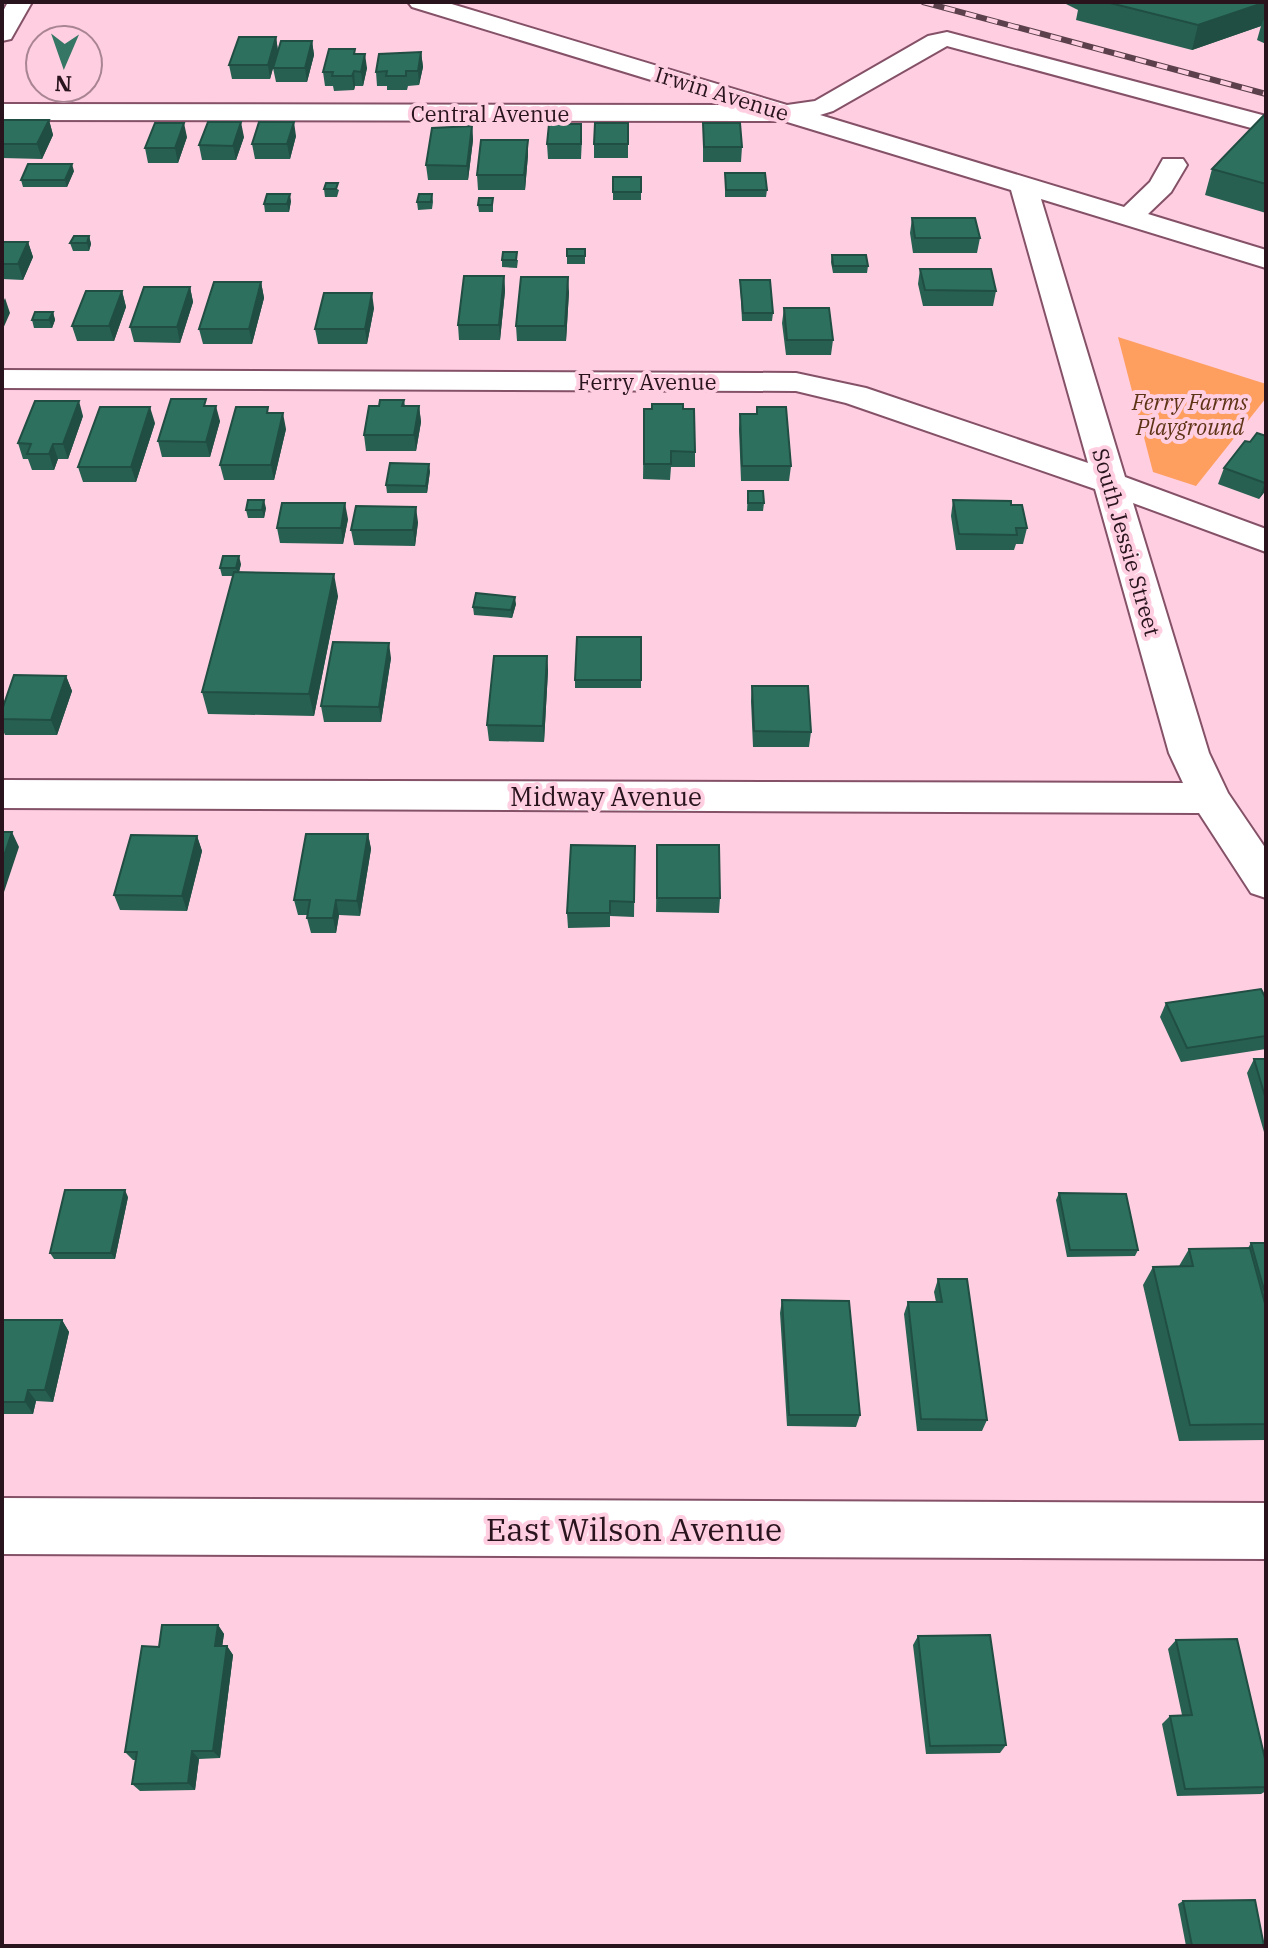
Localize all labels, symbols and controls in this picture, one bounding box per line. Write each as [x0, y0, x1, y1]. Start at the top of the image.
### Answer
north arrow [24, 24, 104, 104]
street label: Irwin Avenue [652, 59, 792, 127]
text: N [54, 70, 72, 99]
street label: Central Avenue [411, 99, 569, 128]
street label: Ferry Avenue [577, 367, 717, 396]
park label: Ferry Farms Playground [1131, 387, 1249, 441]
street label: South Jessie Street [1086, 445, 1168, 640]
street label: Midway Avenue [510, 779, 702, 813]
street label: East Wilson Avenue [486, 1508, 782, 1550]

